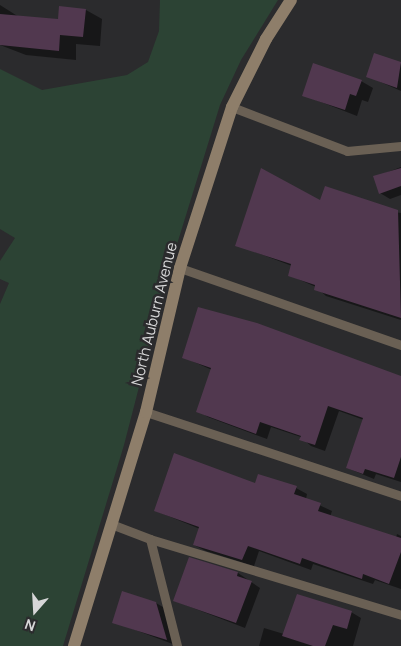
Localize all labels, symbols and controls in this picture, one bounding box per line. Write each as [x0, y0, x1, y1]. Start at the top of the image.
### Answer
street label: North Auburn Avenue [127, 240, 181, 388]
north arrow [10, 586, 60, 636]
text: N [22, 615, 38, 636]

